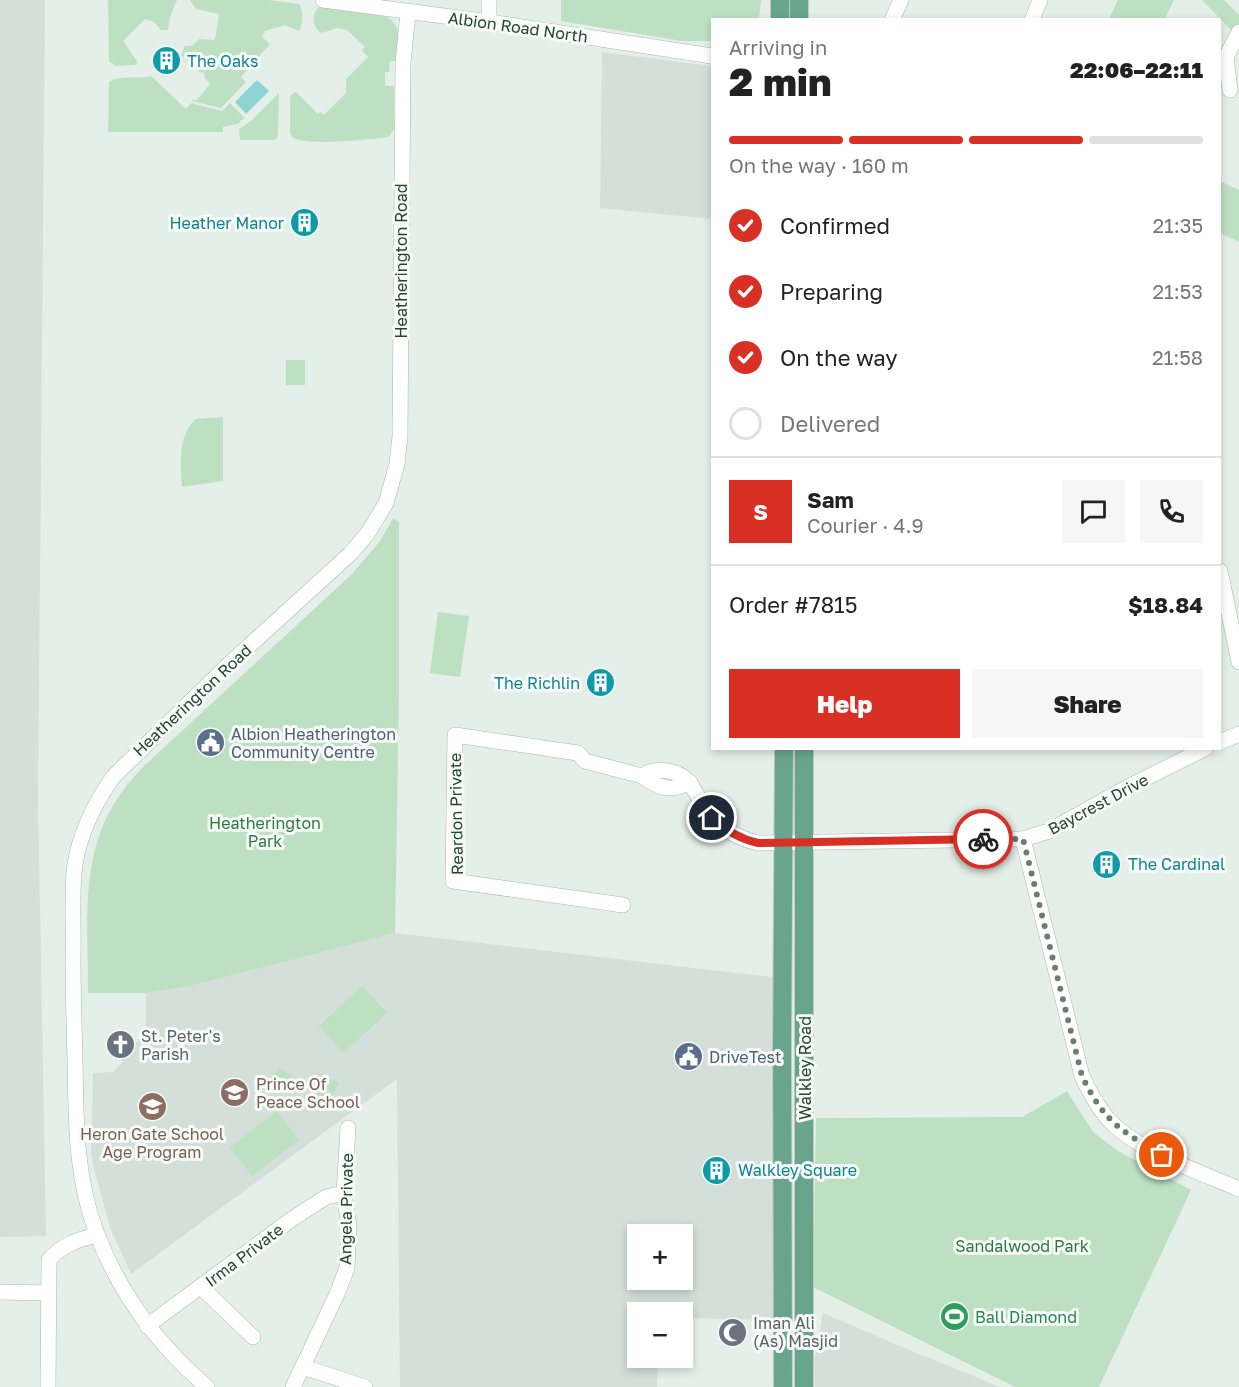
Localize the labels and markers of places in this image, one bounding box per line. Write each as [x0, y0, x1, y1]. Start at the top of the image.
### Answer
building icon: The Oaks [150, 45, 182, 77]
place label: The Oaks [187, 51, 258, 71]
building icon: Heather Manor [289, 207, 321, 239]
place label: Heather Manor [169, 213, 284, 233]
building icon: The Richlin [585, 667, 617, 699]
place label: The Richlin [494, 673, 580, 693]
place label: Albion Heatherington Community Centre [231, 724, 396, 762]
public building icon: Albion Heatherington Community Centre [194, 727, 226, 759]
pin [686, 792, 737, 843]
building icon: The Cardinal [1091, 848, 1123, 880]
place label: The Cardinal [1128, 854, 1225, 874]
place label: St. Peter's Parish [141, 1026, 221, 1064]
church icon: St. Peter's Parish [104, 1029, 136, 1061]
public building icon: DriveTest [672, 1041, 704, 1073]
place label: DriveTest [709, 1047, 781, 1067]
place label: Prince Of Peace School [256, 1074, 360, 1112]
school or university icon: Prince Of Peace School [219, 1077, 251, 1109]
school or university icon: Heron Gate School Age Program [136, 1090, 168, 1122]
place label: Heron Gate School Age Program [80, 1124, 224, 1162]
pin [1136, 1129, 1187, 1180]
building icon: Walkley Square [701, 1154, 733, 1186]
place label: Walkley Square [738, 1160, 857, 1180]
sports icon: Ball Diamond [938, 1301, 970, 1333]
place label: Ball Diamond [975, 1307, 1077, 1327]
place label: Iman Ali (As) Masjid [753, 1313, 838, 1351]
mosque icon: Iman Ali (As) Masjid [716, 1316, 748, 1348]

